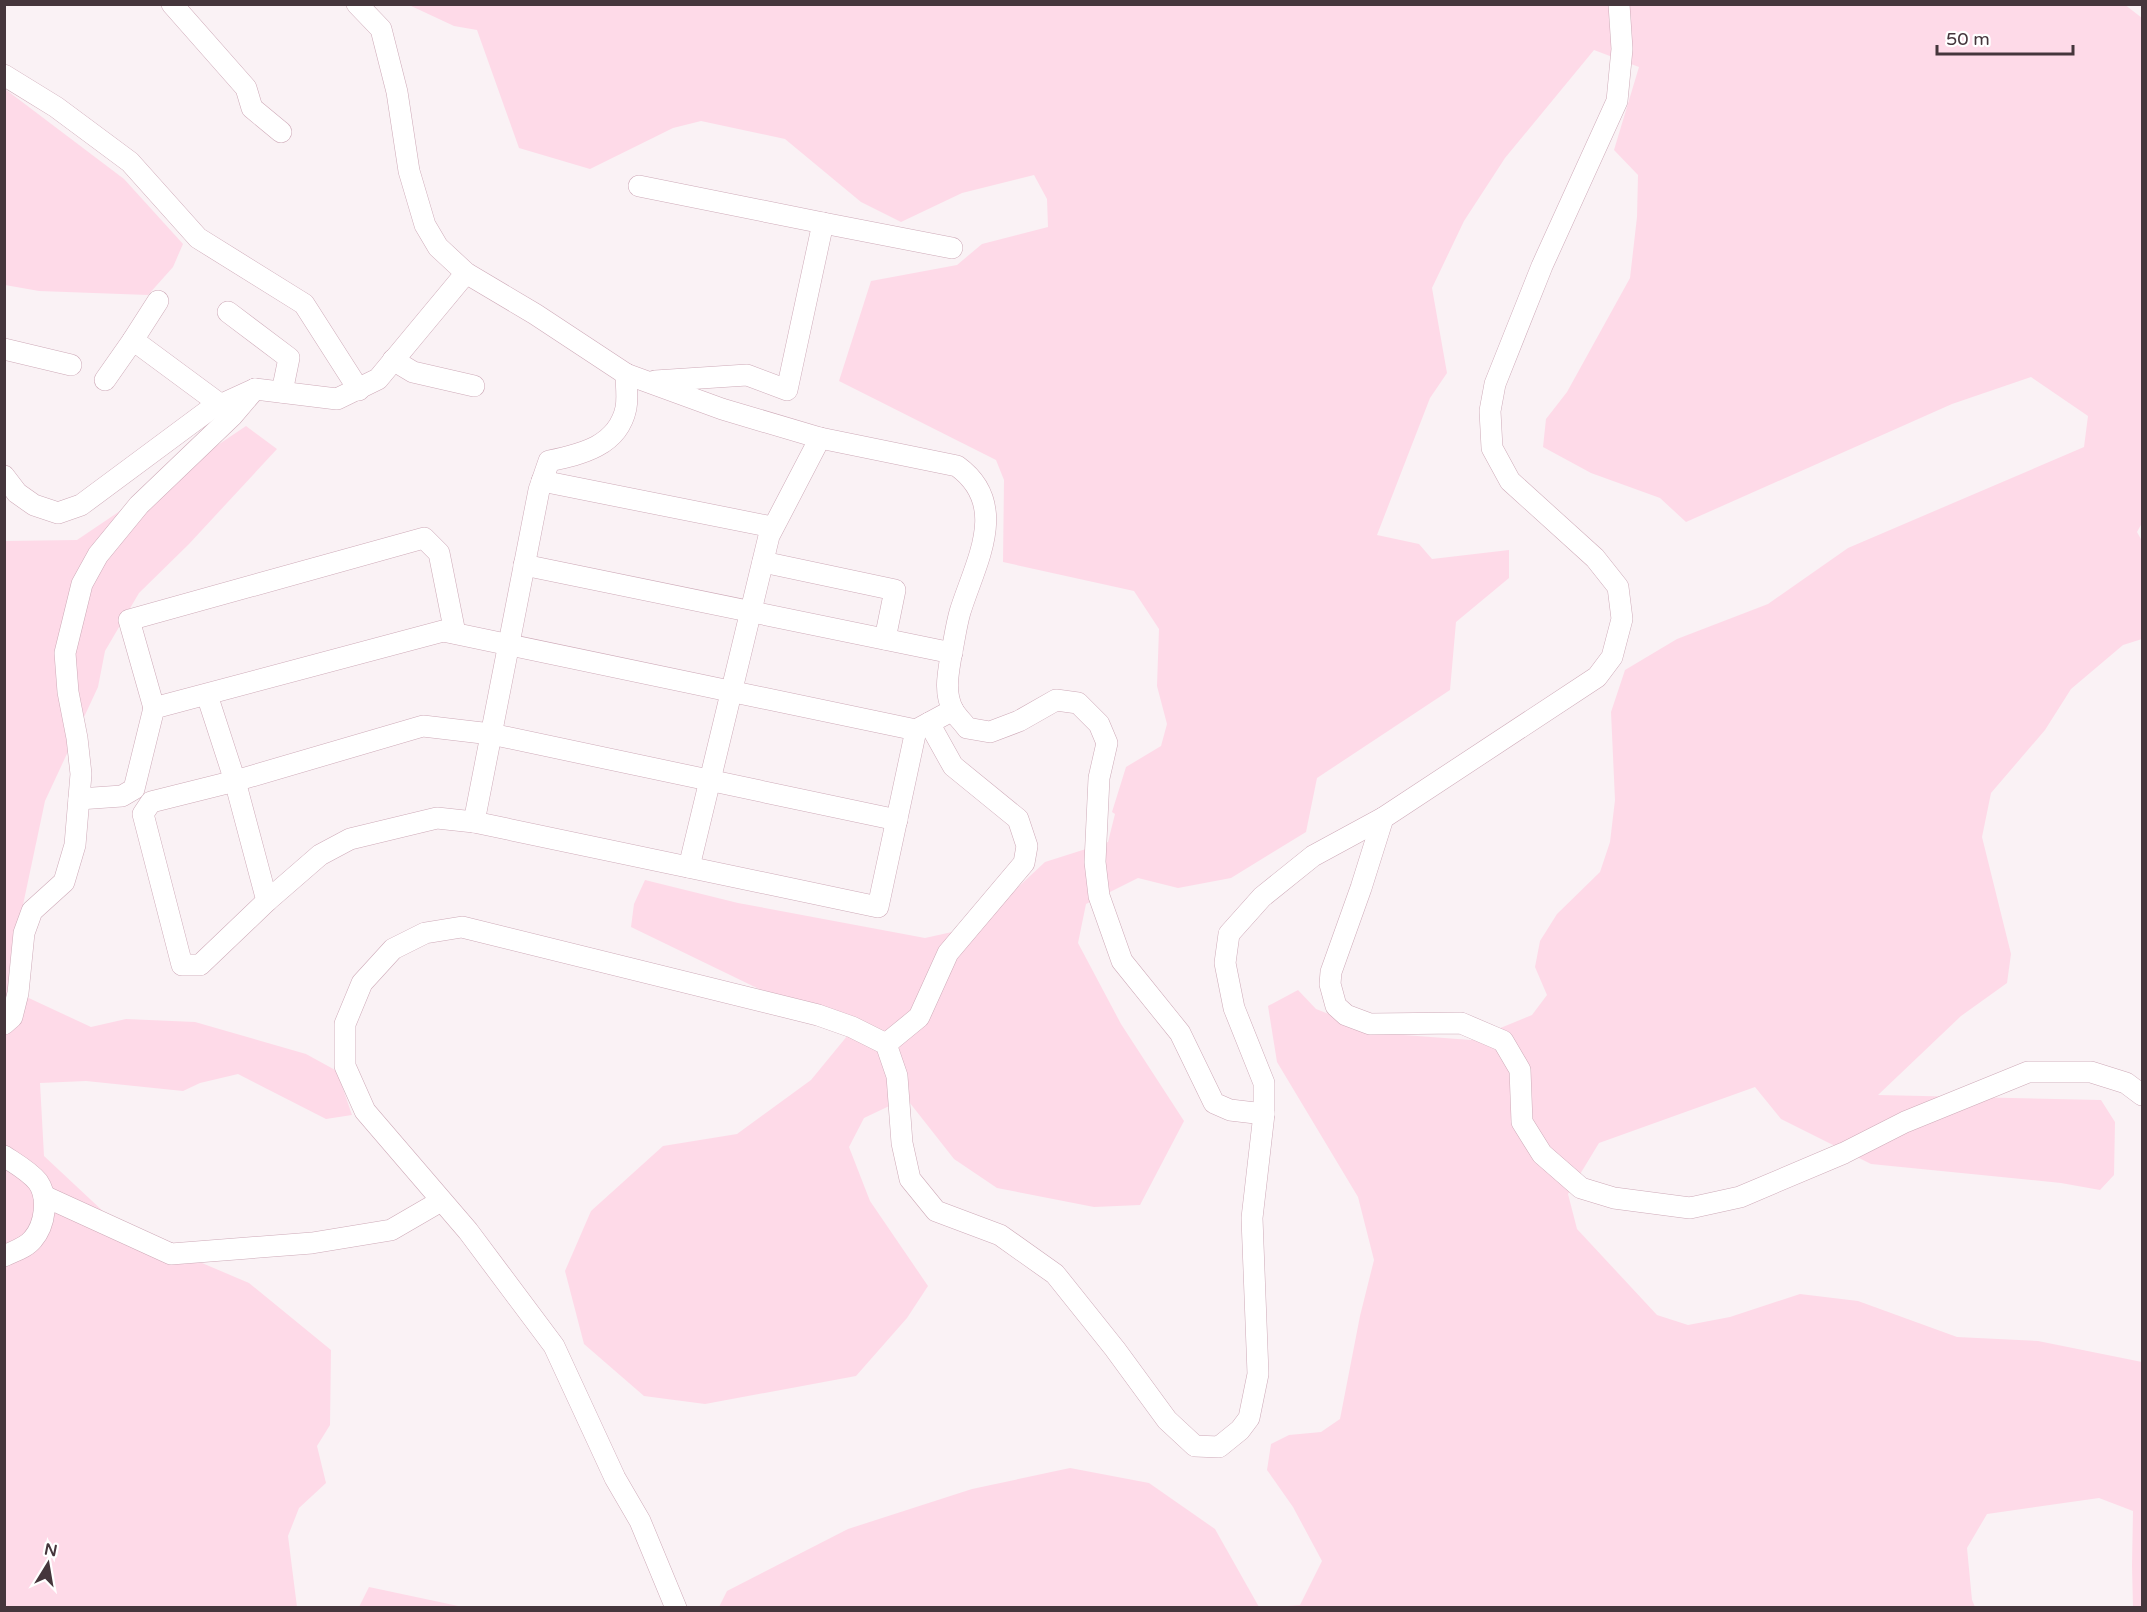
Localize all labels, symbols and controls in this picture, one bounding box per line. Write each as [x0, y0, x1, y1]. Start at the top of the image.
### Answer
scale bar [1937, 18, 2074, 56]
text: 50 m [1946, 28, 1990, 50]
north arrow [18, 1534, 78, 1594]
text: N [42, 1539, 59, 1561]

